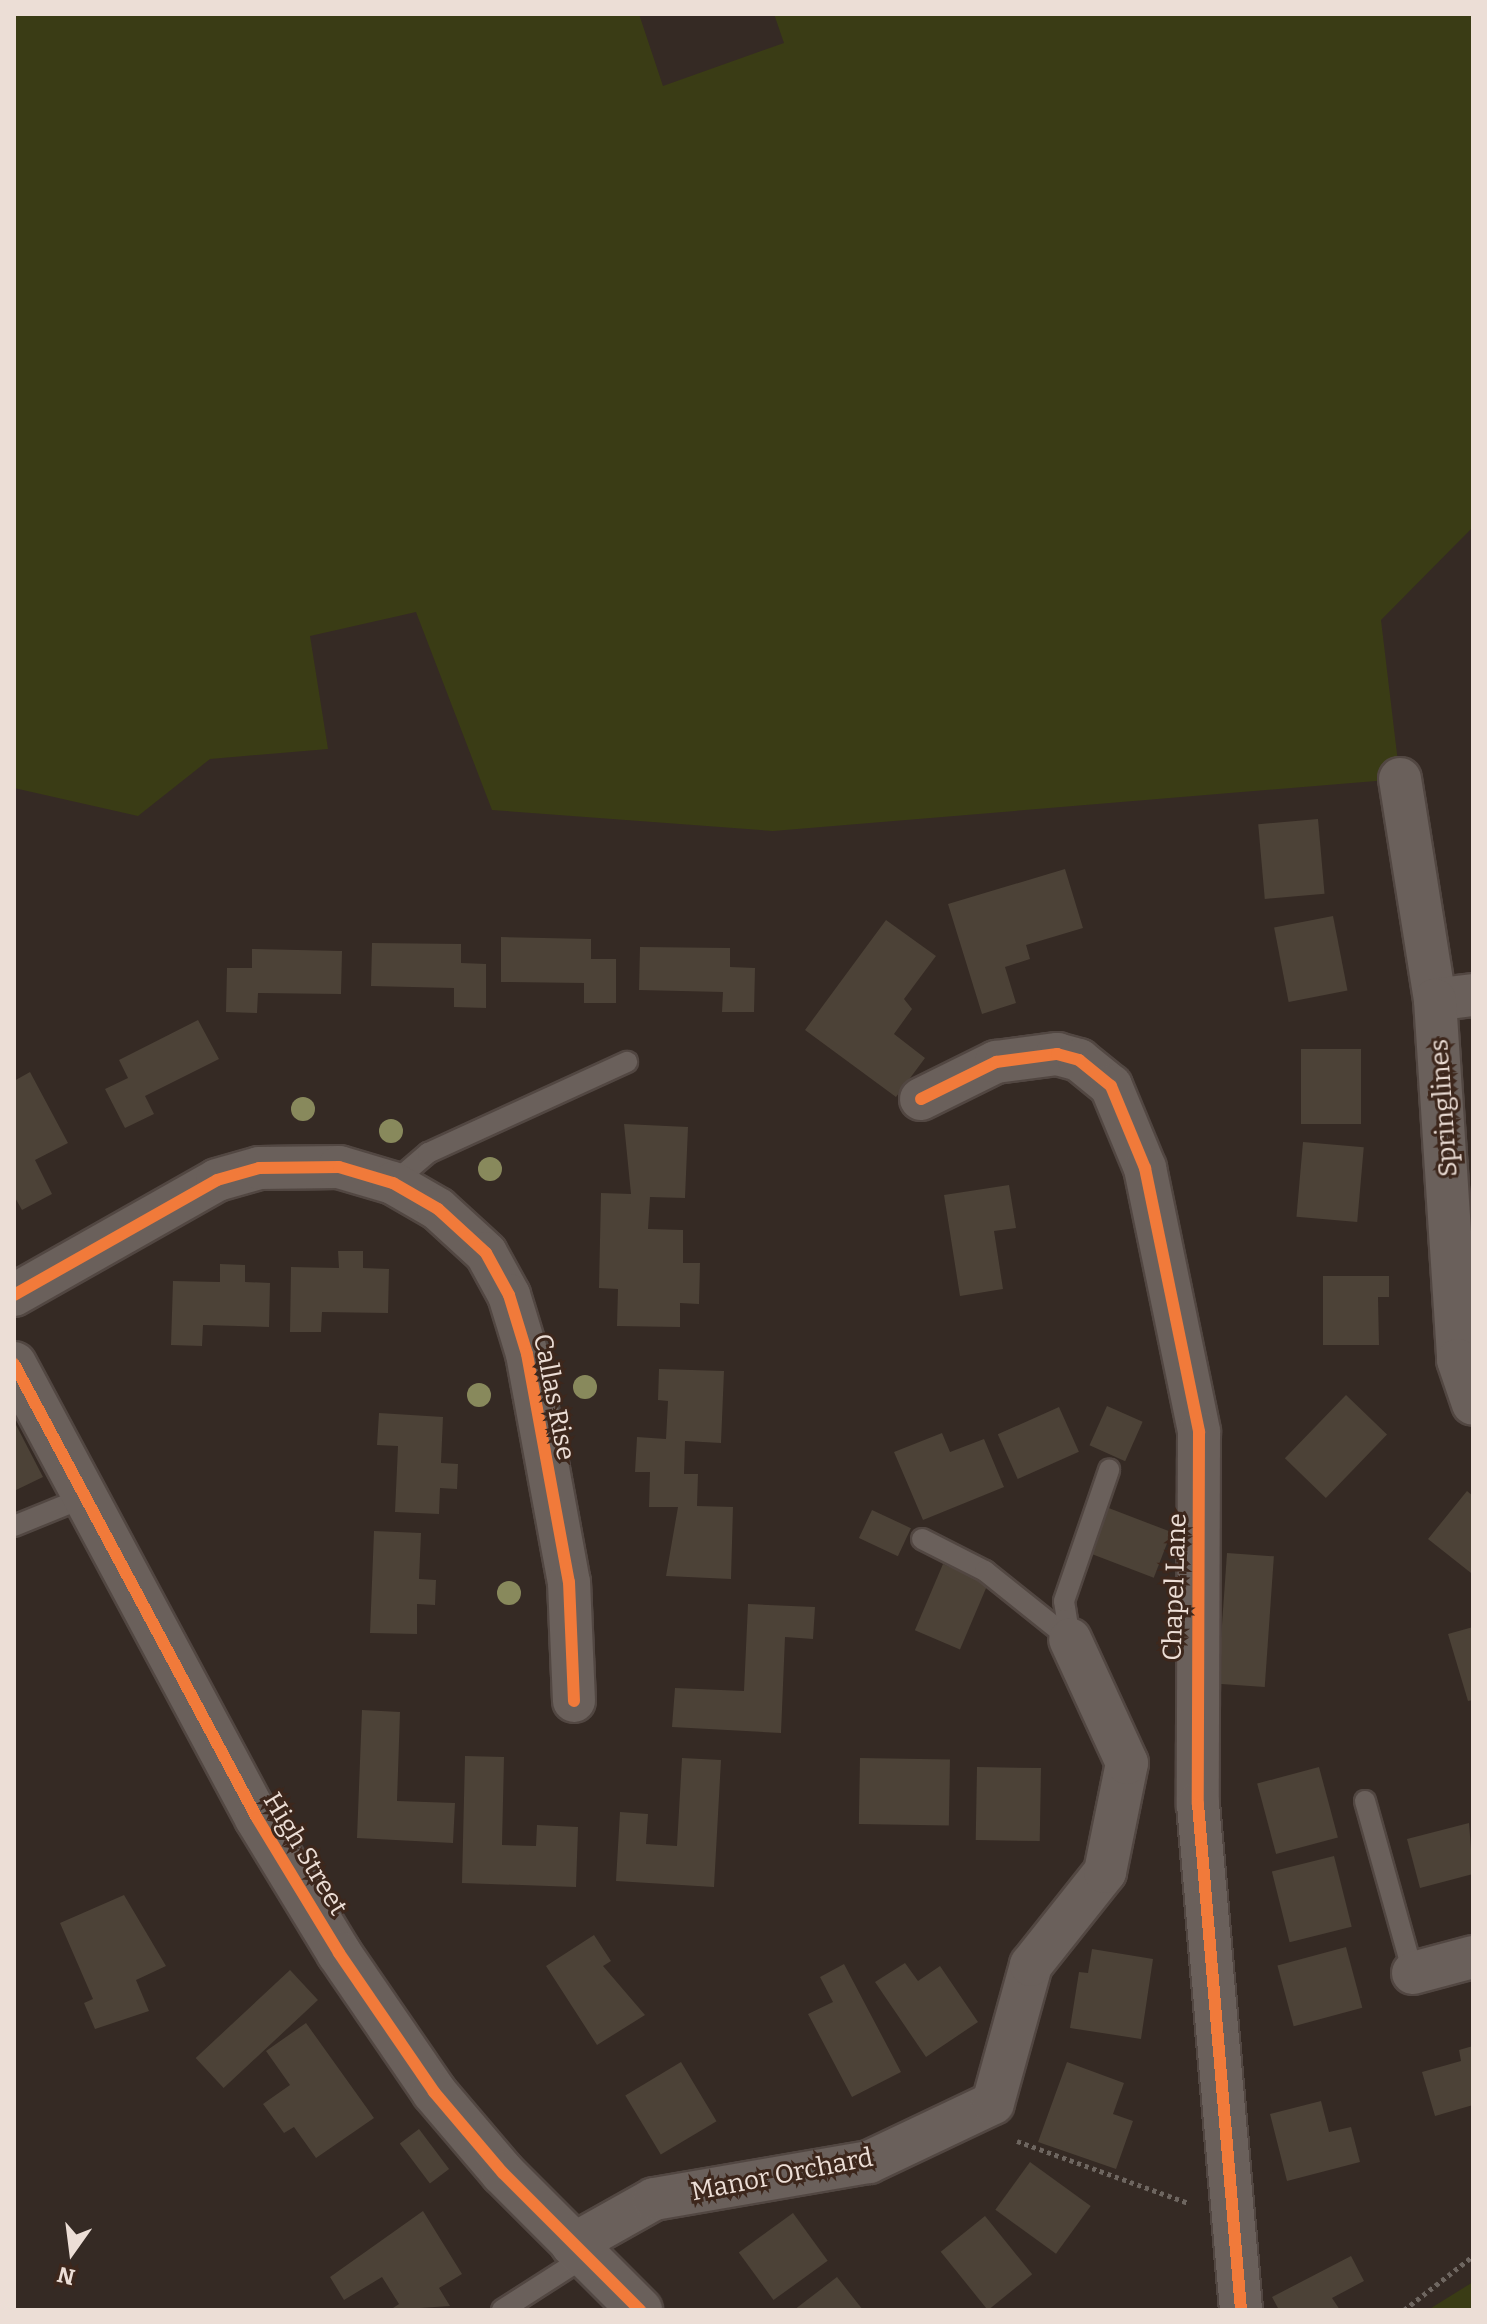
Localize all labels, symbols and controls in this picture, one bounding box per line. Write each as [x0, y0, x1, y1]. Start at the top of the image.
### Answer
street label: Springlines [1424, 1038, 1464, 1178]
street label: Callas Rise [526, 1331, 582, 1463]
street label: Chapel Lane [1157, 1513, 1193, 1661]
street label: High Street [256, 1787, 354, 1921]
street label: Manor Orchard [689, 2142, 875, 2208]
north arrow [32, 2212, 112, 2292]
text: N [55, 2261, 78, 2291]

